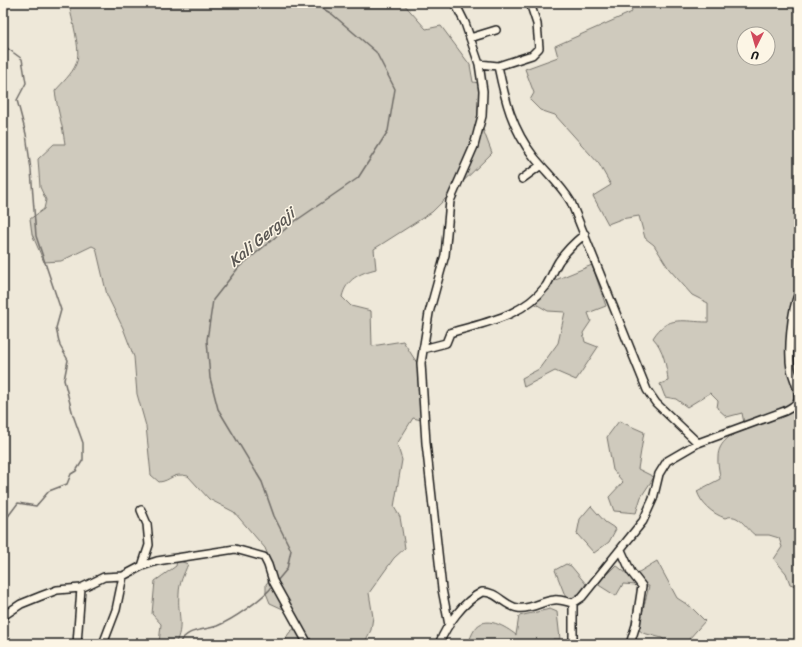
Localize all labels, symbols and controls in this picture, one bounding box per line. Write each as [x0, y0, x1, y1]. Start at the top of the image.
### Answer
north arrow [736, 26, 776, 66]
text: U [750, 46, 760, 65]
water label: Kali Gergaji [221, 198, 304, 274]

